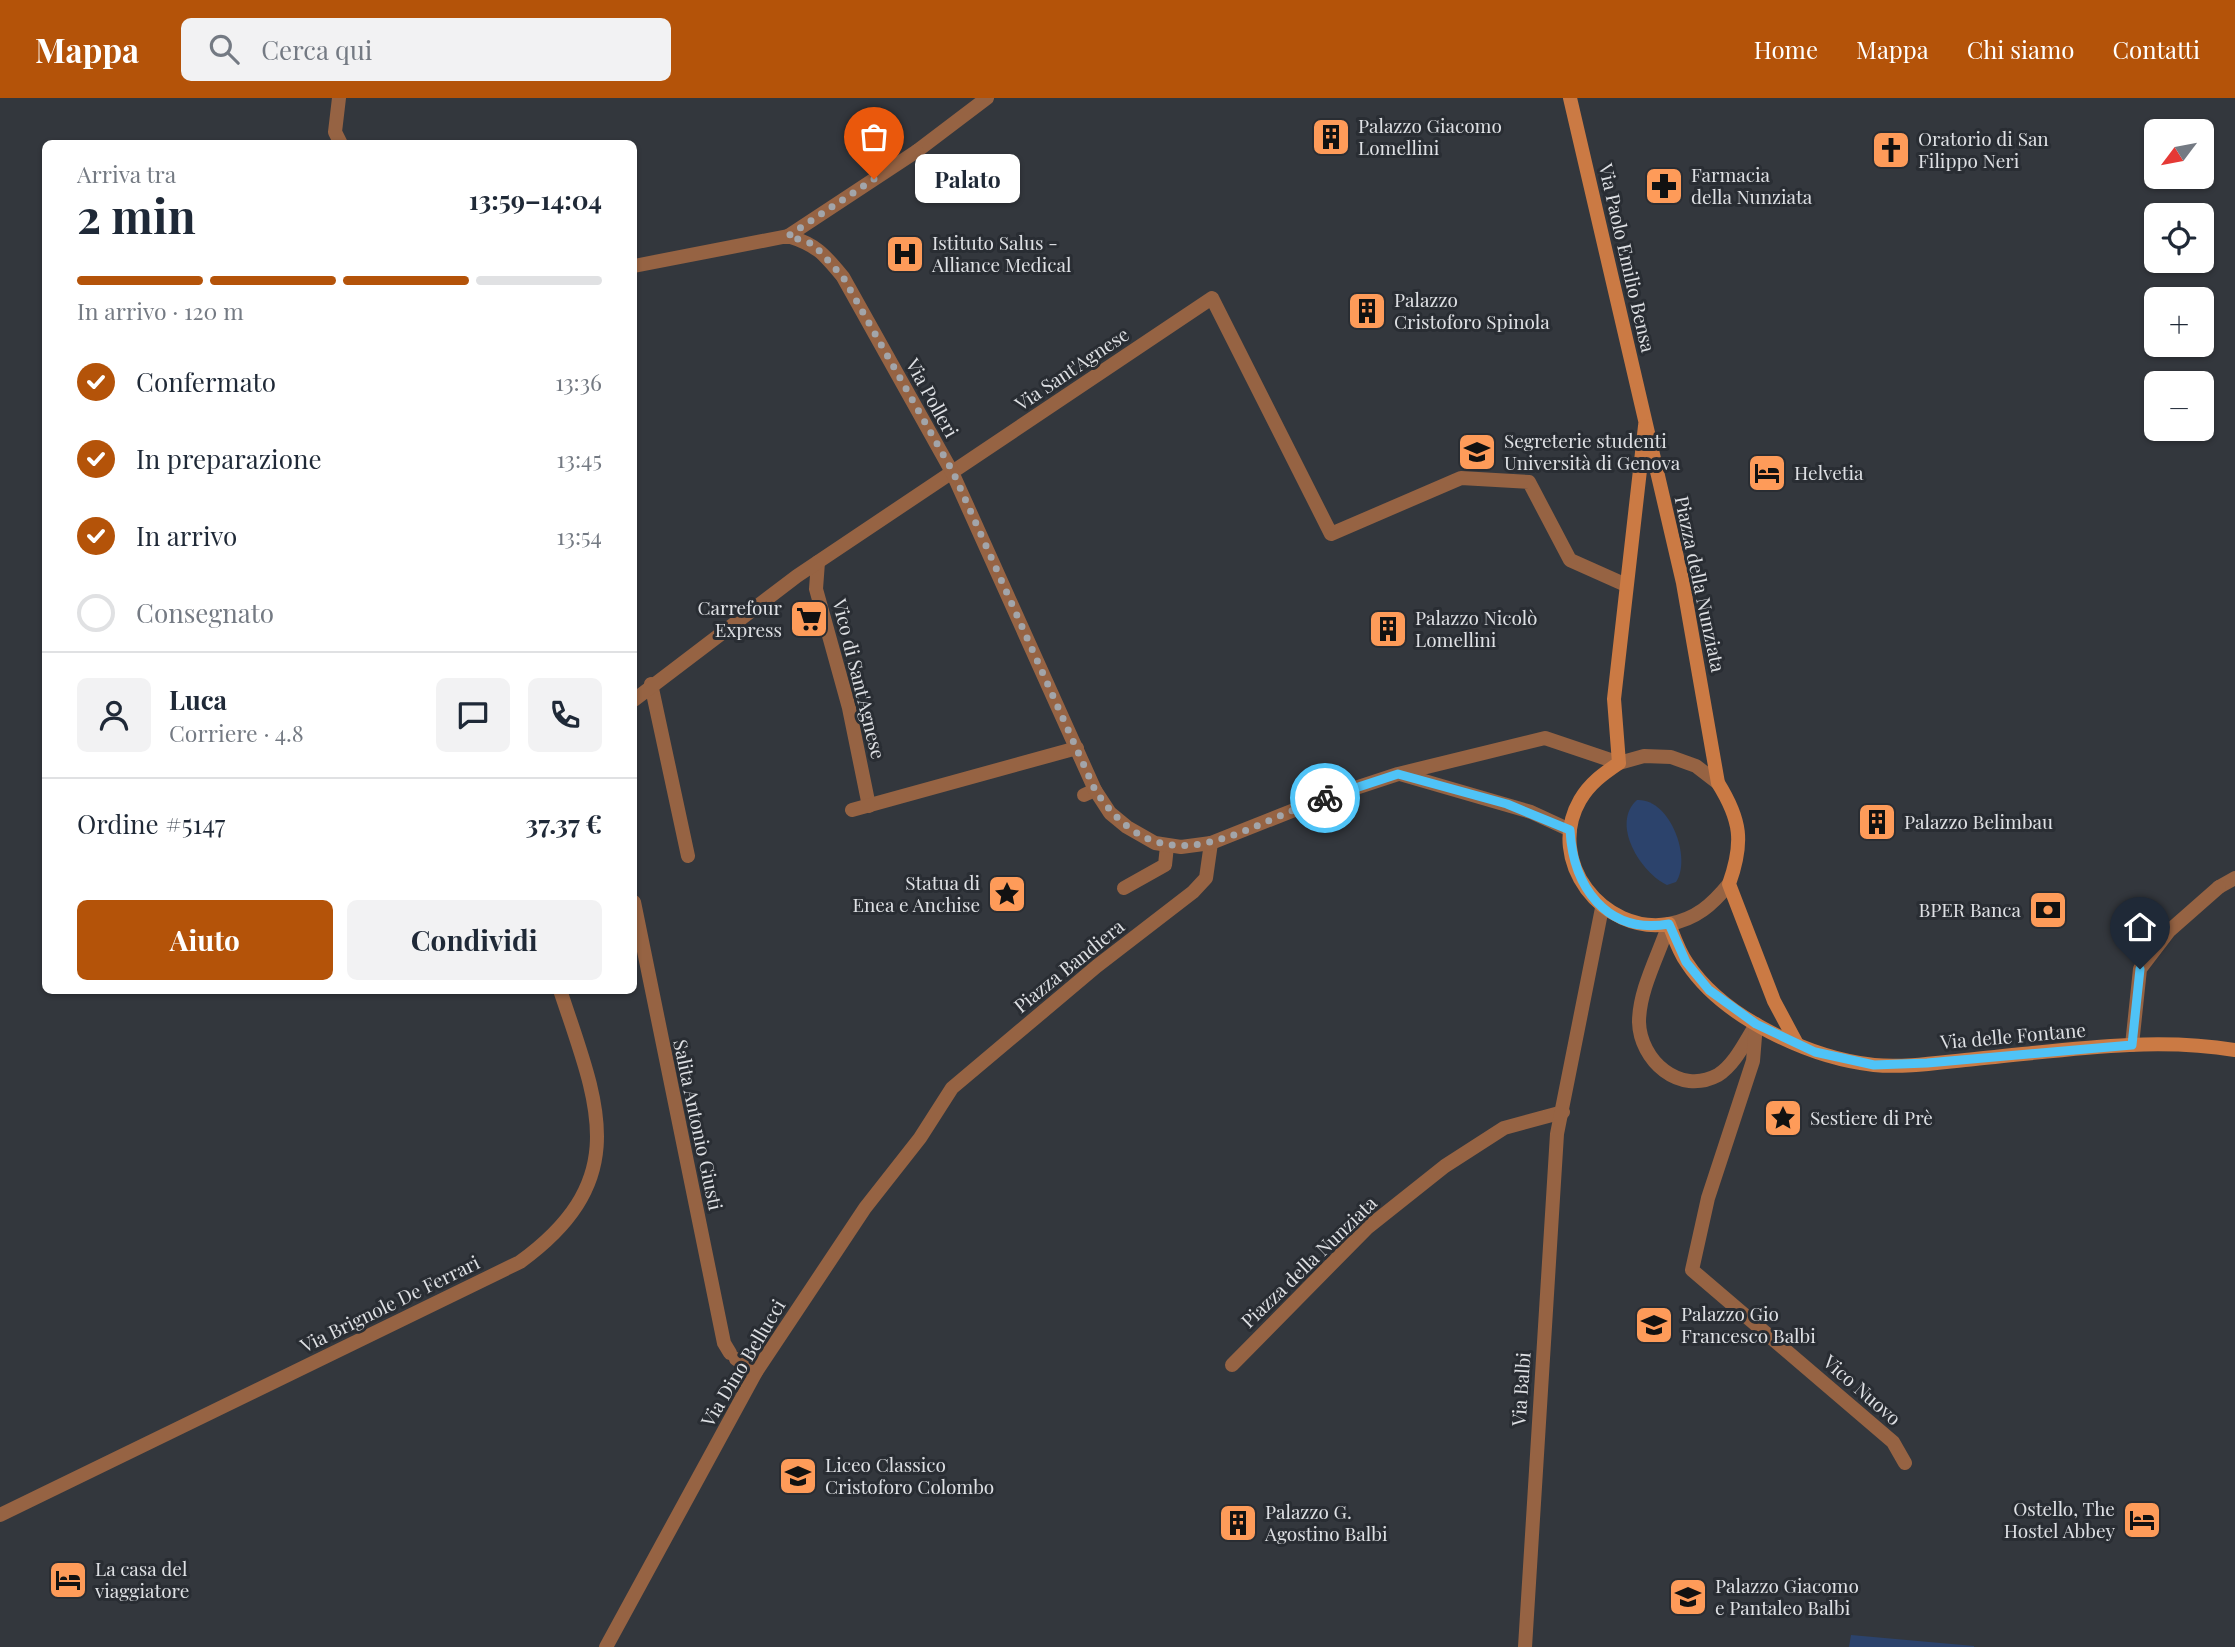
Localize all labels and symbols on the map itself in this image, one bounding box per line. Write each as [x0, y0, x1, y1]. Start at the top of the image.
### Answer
pin [844, 107, 904, 179]
place label: Palazzo Giacomo Lomellini [1358, 112, 1502, 160]
building icon: Palazzo Giacomo Lomellini [1310, 116, 1352, 158]
north arrow [2144, 119, 2214, 189]
place label: Oratorio di San Filippo Neri [1918, 125, 2049, 173]
church icon: Oratorio di San Filippo Neri [1870, 129, 1912, 171]
callout: Palato [916, 154, 1021, 204]
street label: Via Paolo Emilio Bensa [1593, 160, 1662, 355]
place label: Farmacia della Nunziata [1691, 161, 1813, 209]
pharmacy icon: Farmacia della Nunziata [1643, 165, 1685, 207]
place label: Istituto Salus - Alliance Medical [931, 229, 1072, 277]
hospital icon: Istituto Salus - Alliance Medical [884, 233, 926, 275]
place label: Palazzo Cristoforo Spinola [1394, 286, 1550, 334]
building icon: Palazzo Cristoforo Spinola [1346, 290, 1388, 332]
street label: Via Sant'Agnese [1008, 320, 1134, 417]
street label: Via Polleri [900, 353, 965, 442]
place label: Segreterie studenti Università di Genova [1504, 427, 1681, 475]
school or university icon: Segreterie studenti Università di Genova [1456, 431, 1498, 473]
hotel icon: Helvetia [1746, 452, 1788, 494]
place label: Helvetia [1794, 459, 1864, 485]
street label: Piazza della Nunziata [1670, 493, 1732, 675]
place label: Carrefour Express [697, 594, 783, 642]
street label: Vico di Sant'Agnese [827, 595, 892, 762]
supermarket icon: Carrefour Express [788, 598, 830, 640]
place label: Palazzo Nicolò Lomellini [1415, 604, 1537, 652]
building icon: Palazzo Nicolò Lomellini [1367, 608, 1409, 650]
courier [1290, 763, 1360, 833]
building icon: Palazzo Belimbau [1856, 801, 1898, 843]
place label: Palazzo Belimbau [1904, 808, 2053, 834]
place label: Statua di Enea e Anchise [852, 869, 980, 917]
place icon: Statua di Enea e Anchise [986, 873, 1028, 915]
bank icon: BPER Banca [2027, 889, 2069, 931]
place label: BPER Banca [1918, 896, 2022, 922]
pin [2110, 897, 2170, 969]
street label: Piazza Bandiera [1008, 912, 1129, 1018]
street label: Via delle Fontane [1938, 1016, 2087, 1054]
street label: Salita Antonio Giusti [668, 1037, 730, 1213]
place icon: Sestiere di Prè [1762, 1097, 1804, 1139]
place label: Sestiere di Prè [1810, 1104, 1933, 1130]
street label: Piazza della Nunziata [1235, 1189, 1382, 1333]
street label: Via Brignole De Ferrari [295, 1248, 484, 1358]
street label: Via Dino Bellucci [693, 1294, 791, 1432]
place label: Palazzo Gio Francesco Balbi [1681, 1300, 1816, 1348]
school or university icon: Palazzo Gio Francesco Balbi [1633, 1304, 1675, 1346]
street label: Vico Nuovo [1817, 1347, 1907, 1430]
street label: Via Balbi [1504, 1351, 1536, 1428]
place label: Liceo Classico Cristoforo Colombo [825, 1451, 994, 1499]
school or university icon: Liceo Classico Cristoforo Colombo [777, 1455, 819, 1497]
place label: Ostello, The Hostel Abbey [2004, 1495, 2115, 1543]
place label: Palazzo G. Agostino Balbi [1264, 1498, 1388, 1546]
hotel icon: Ostello, The Hostel Abbey [2121, 1499, 2163, 1541]
building icon: Palazzo G. Agostino Balbi [1217, 1502, 1259, 1544]
place label: La casa del viaggiatore [94, 1555, 189, 1603]
hotel icon: La casa del viaggiatore [47, 1559, 89, 1601]
place label: Palazzo Giacomo e Pantaleo Balbi [1715, 1572, 1859, 1620]
school or university icon: Palazzo Giacomo e Pantaleo Balbi [1667, 1576, 1709, 1618]

